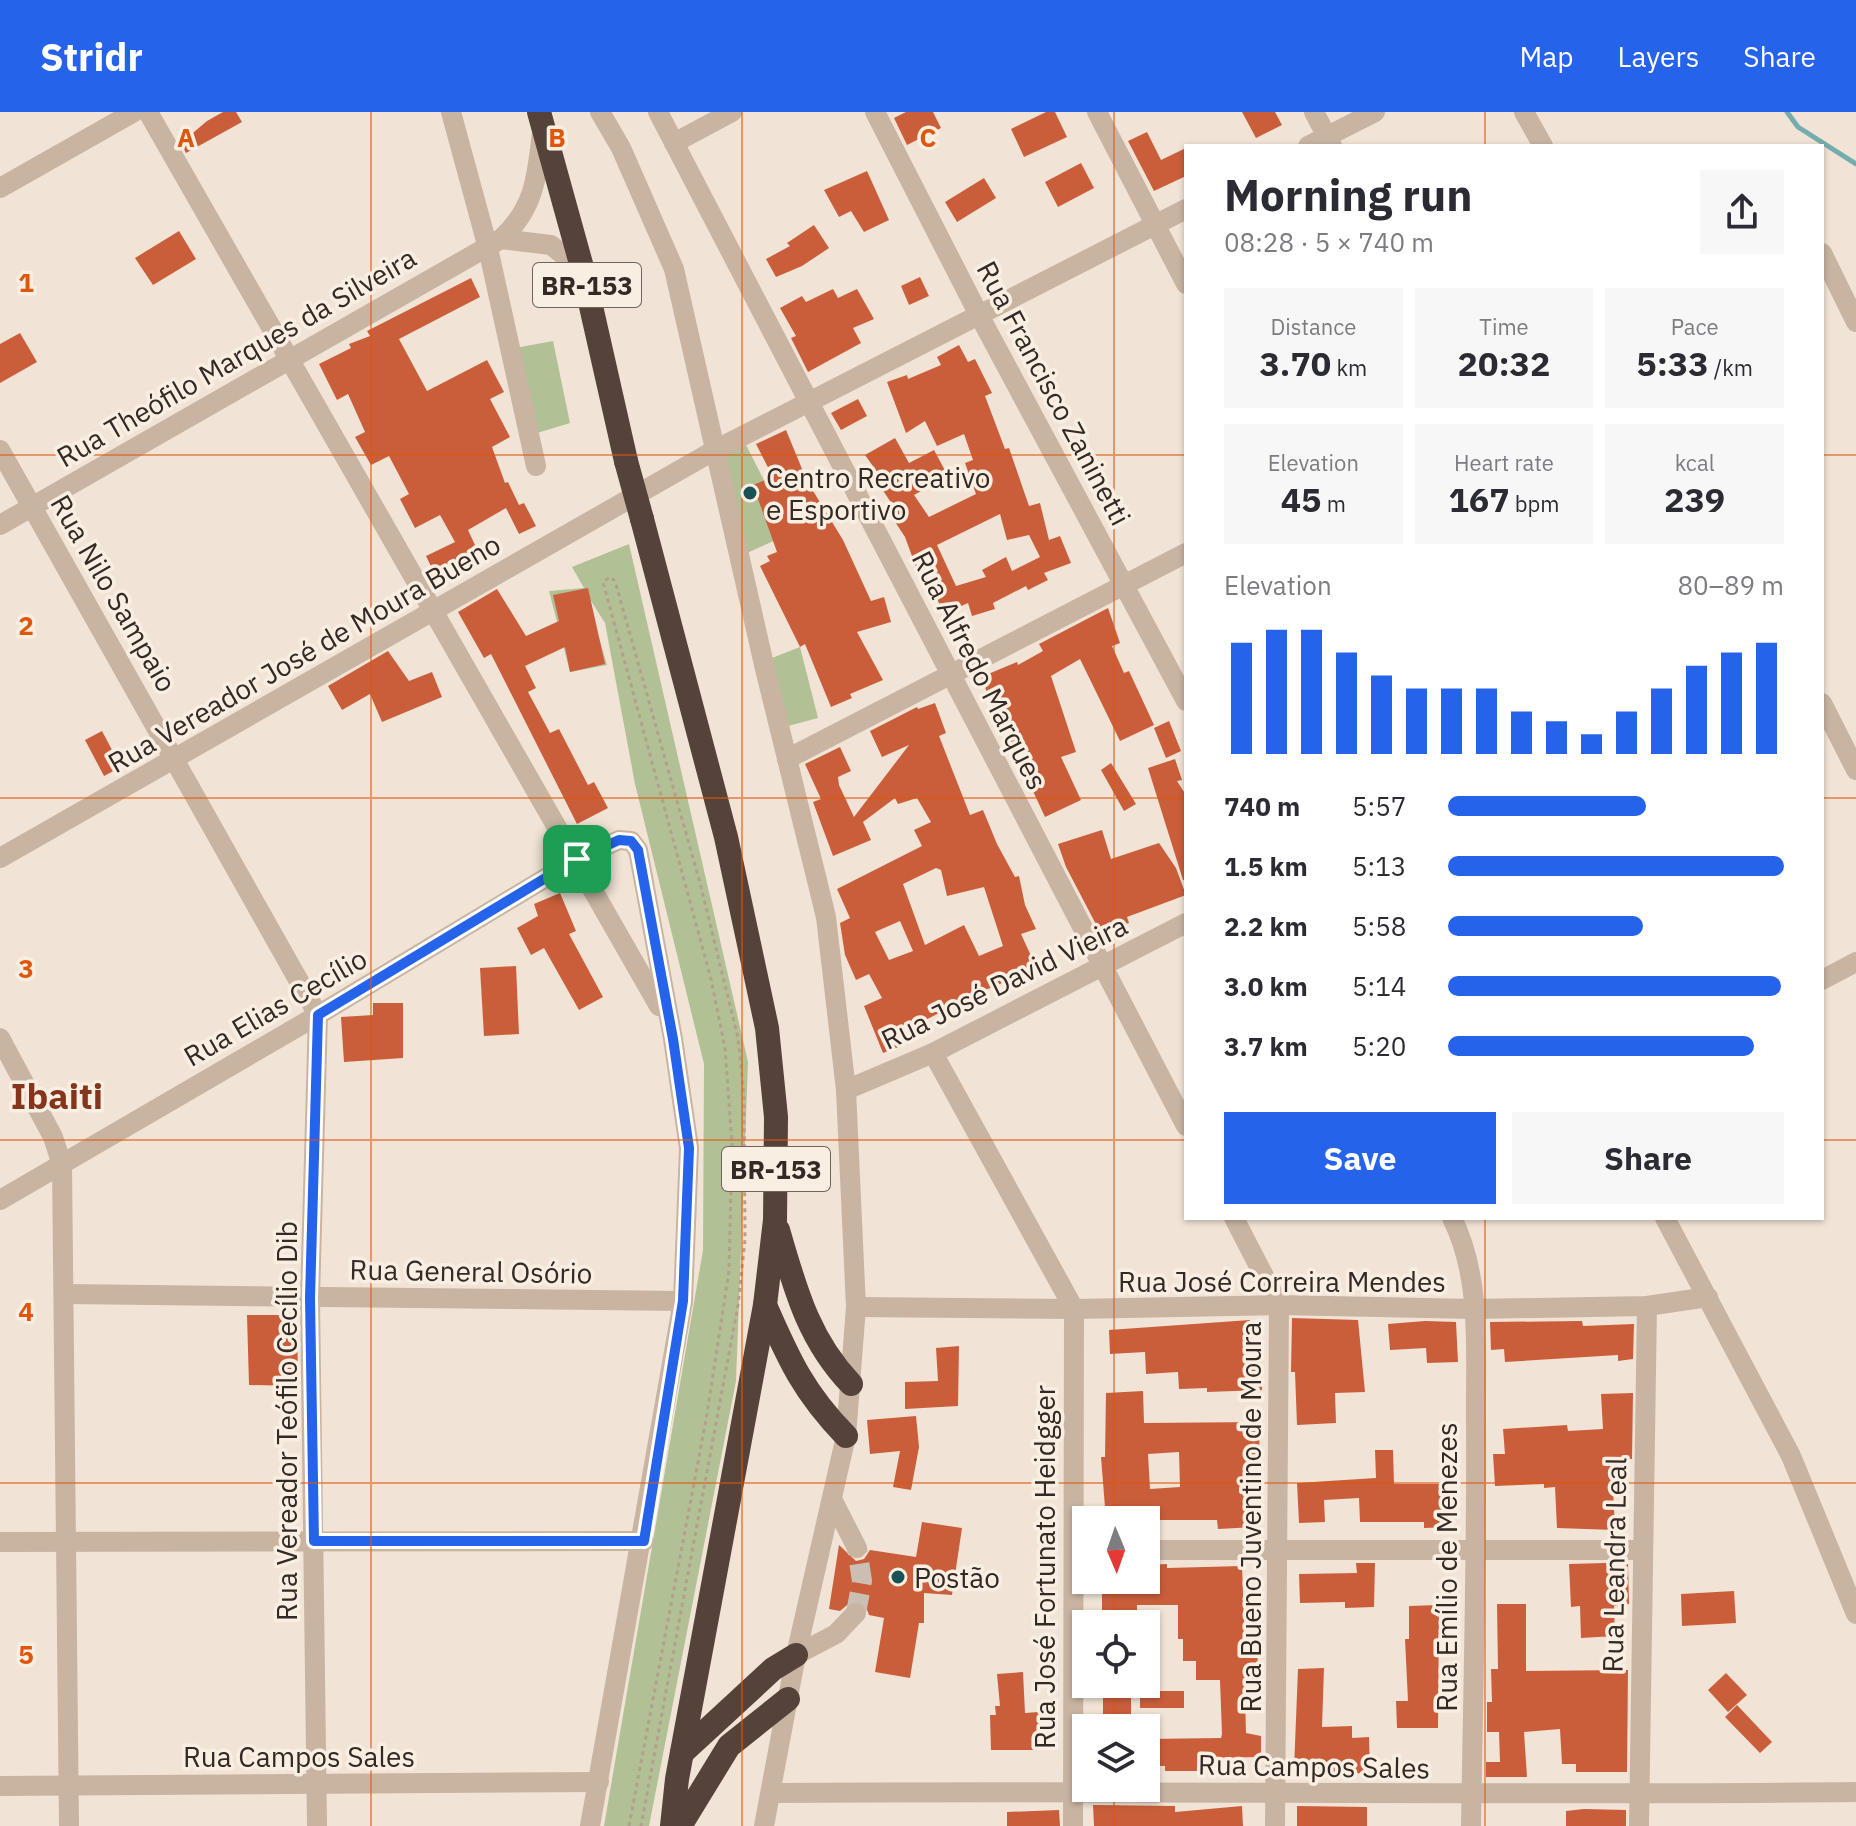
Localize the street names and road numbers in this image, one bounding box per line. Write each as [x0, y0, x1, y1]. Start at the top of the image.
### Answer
street label: Rua Theófilo Marques da Silveira [50, 239, 422, 475]
street label: Rua Francisco Zaninetti [969, 254, 1139, 532]
road number: BR-153 [533, 263, 641, 307]
street label: Rua Nilo Sampaio [43, 488, 185, 698]
street label: Rua Vereador José de Moura Bueno [101, 525, 507, 781]
street label: Rua Alfredo Marques [904, 544, 1056, 796]
street label: Rua José David Vieira [875, 906, 1133, 1058]
street label: Rua Elias Cecílio [177, 940, 373, 1074]
road number: BR-153 [722, 1147, 830, 1191]
street label: Rua Vereador Teófilo Cecílio Dib [268, 1221, 305, 1621]
street label: Rua General Osório [349, 1250, 593, 1292]
street label: Rua José Correira Mendes [1118, 1263, 1446, 1300]
street label: Rua Bueno Juventino de Moura [1232, 1322, 1269, 1712]
street label: Rua José Fortunato Heidgger [1026, 1385, 1063, 1749]
street label: Rua Emílio de Menezes [1428, 1422, 1465, 1712]
street label: Rua Leandra Leal [1594, 1457, 1634, 1673]
street label: Rua Campos Sales [183, 1738, 415, 1775]
street label: Rua Campos Sales [1198, 1745, 1430, 1787]

